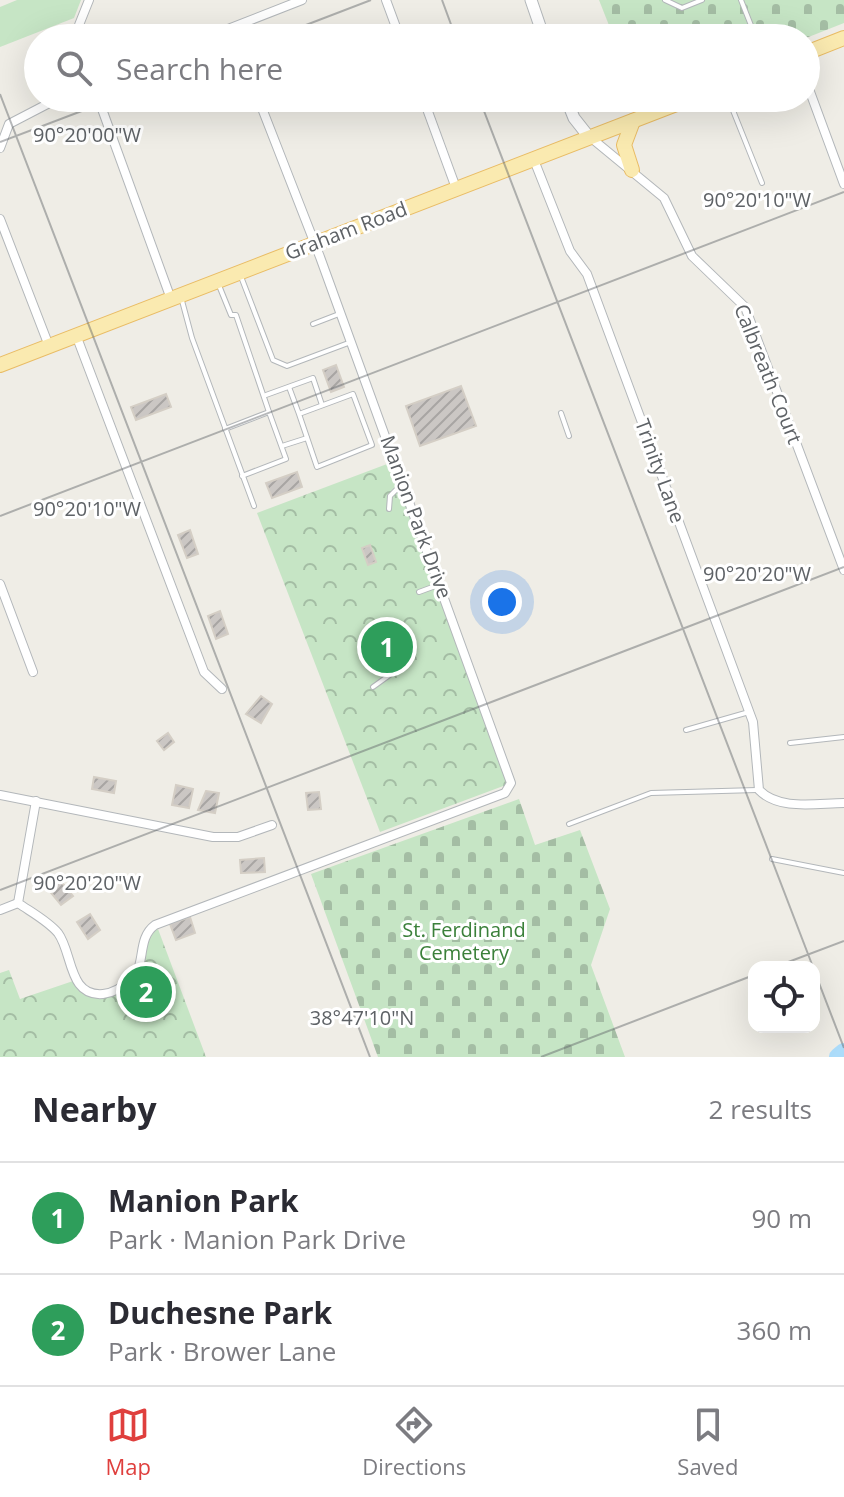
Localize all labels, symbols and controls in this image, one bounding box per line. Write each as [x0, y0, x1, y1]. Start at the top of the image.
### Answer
search box [24, 24, 820, 112]
icon: search [52, 46, 96, 90]
text: Search here [116, 48, 283, 89]
text: 90°20'00"W [33, 121, 142, 148]
text: 90°20'10"W [703, 186, 812, 213]
street label: Graham Road [281, 195, 411, 266]
street label: Calbreath Court [728, 300, 809, 448]
street label: Trinity Lane [629, 415, 692, 527]
street label: Manion Park Drive [374, 431, 459, 602]
text: 90°20'10"W [33, 495, 142, 522]
text: 90°20'20"W [703, 560, 812, 587]
your location [482, 582, 522, 622]
pin: 1 [361, 617, 413, 677]
text: 90°20'20"W [33, 869, 142, 896]
park label: St. Ferdinand Cemetery [402, 916, 526, 966]
map controls [748, 961, 820, 1033]
button: locate [748, 961, 820, 1033]
pin: 2 [120, 962, 172, 1022]
text: 38°47'10"N [310, 1004, 414, 1031]
text: Nearby [32, 1086, 157, 1132]
text: 2 results [709, 1091, 812, 1127]
text: Manion Park [108, 1180, 299, 1221]
text: 1 [51, 1200, 65, 1236]
text: 90 m [751, 1200, 812, 1236]
text: Park · Manion Park Drive [108, 1221, 406, 1257]
text: Duchesne Park [108, 1292, 332, 1333]
text: 2 [51, 1312, 65, 1348]
text: 360 m [737, 1312, 812, 1348]
text: Park · Brower Lane [108, 1333, 336, 1369]
tab: Map [106, 1403, 151, 1481]
tab: Directions [362, 1403, 466, 1481]
tab: Saved [677, 1403, 738, 1481]

